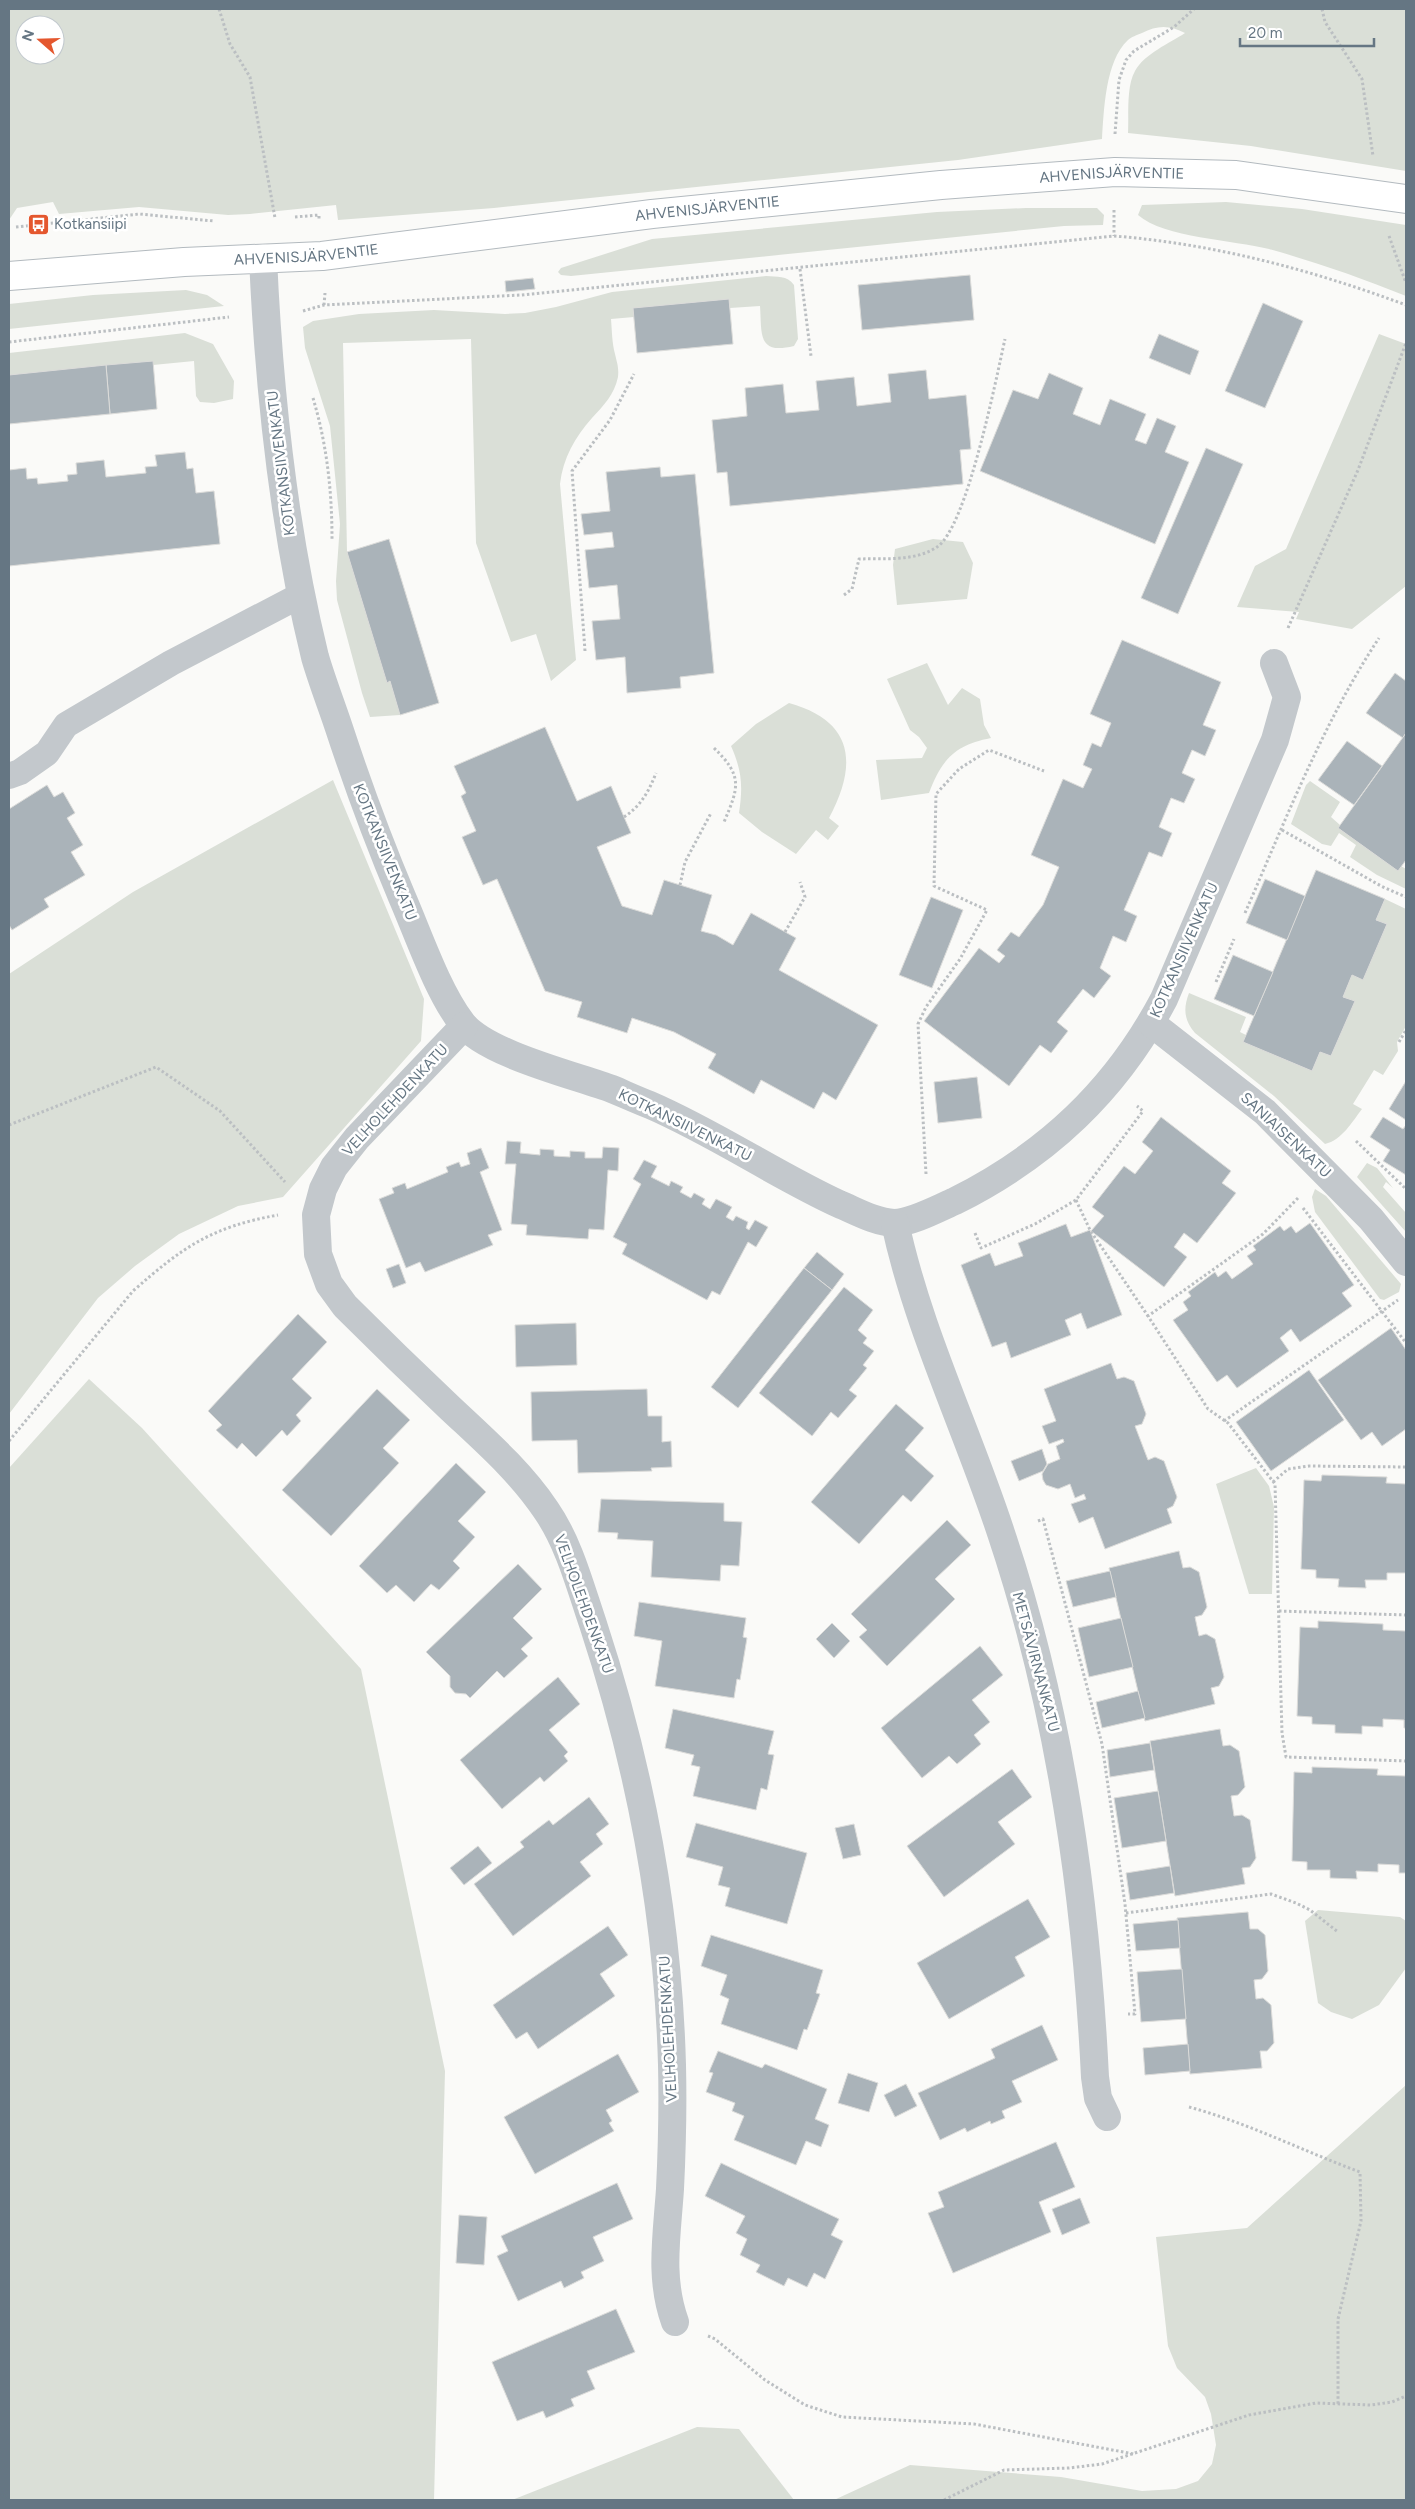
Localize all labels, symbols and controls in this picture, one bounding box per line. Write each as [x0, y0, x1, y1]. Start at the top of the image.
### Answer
north arrow [15, 15, 65, 65]
scale bar [1240, 15, 1374, 47]
text: 20 m [1248, 24, 1282, 42]
text: N [18, 28, 38, 44]
street label: AHVENISJÄRVENTIE [1039, 163, 1184, 187]
street label: AHVENISJÄRVENTIE [634, 192, 780, 225]
bus stop icon: Kotkansiipi [26, 212, 50, 236]
place label: Kotkansiipi [54, 215, 127, 233]
street label: AHVENISJÄRVENTIE [233, 240, 380, 269]
street label: KOTKANSIIVENKATU [263, 389, 299, 537]
street label: KOTKANSIIVENKATU [349, 781, 421, 923]
street label: KOTKANSIIVENKATU [1146, 880, 1222, 1020]
street label: VELHOLEHDENKATU [338, 1040, 452, 1160]
street label: KOTKANSIIVENKATU [615, 1085, 755, 1165]
street label: SANIAISENKATU [1237, 1089, 1335, 1181]
street label: VELHOLEHDENKATU [550, 1532, 618, 1676]
street label: METSÄVIRNANKATU [1009, 1590, 1063, 1734]
street label: VELHOLEHDENKATU [655, 1955, 681, 2103]

